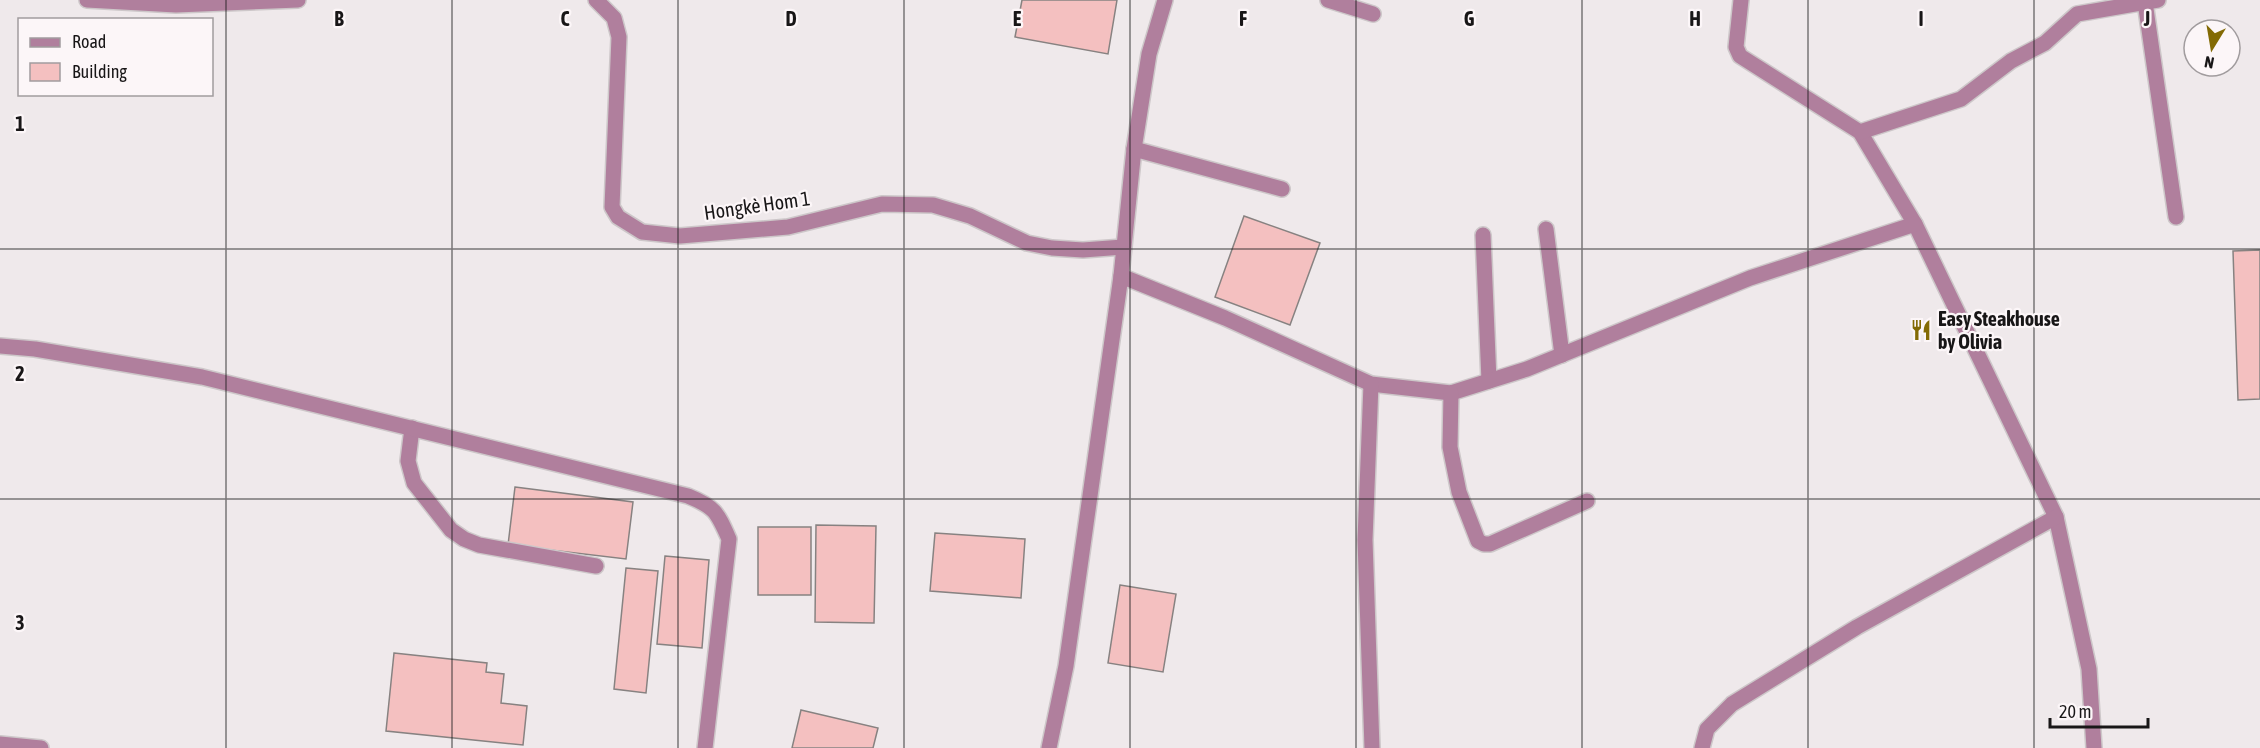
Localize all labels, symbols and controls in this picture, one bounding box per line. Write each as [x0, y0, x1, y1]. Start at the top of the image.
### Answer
text: B [334, 7, 344, 30]
text: C [561, 7, 570, 30]
text: D [785, 7, 797, 30]
text: E [1013, 7, 1022, 30]
text: F [1239, 7, 1247, 30]
text: G [1464, 7, 1475, 30]
text: H [1689, 7, 1701, 30]
text: I [1918, 7, 1924, 30]
text: J [2143, 7, 2150, 30]
legend [18, 18, 213, 96]
north arrow [2182, 18, 2242, 78]
text: Road [72, 31, 106, 52]
text: N [2203, 53, 2215, 72]
text: Building [72, 61, 127, 82]
text: 1 [15, 112, 25, 135]
street label: Hongkè Hom 1 [702, 186, 812, 224]
place label: Easy Steakhouse by Olivia [1938, 307, 2060, 353]
restaurant icon: Easy Steakhouse by Olivia [1909, 318, 1933, 342]
text: 2 [15, 362, 25, 385]
text: 3 [15, 611, 25, 634]
scale bar [2050, 691, 2148, 729]
text: 20 m [2059, 701, 2091, 722]

